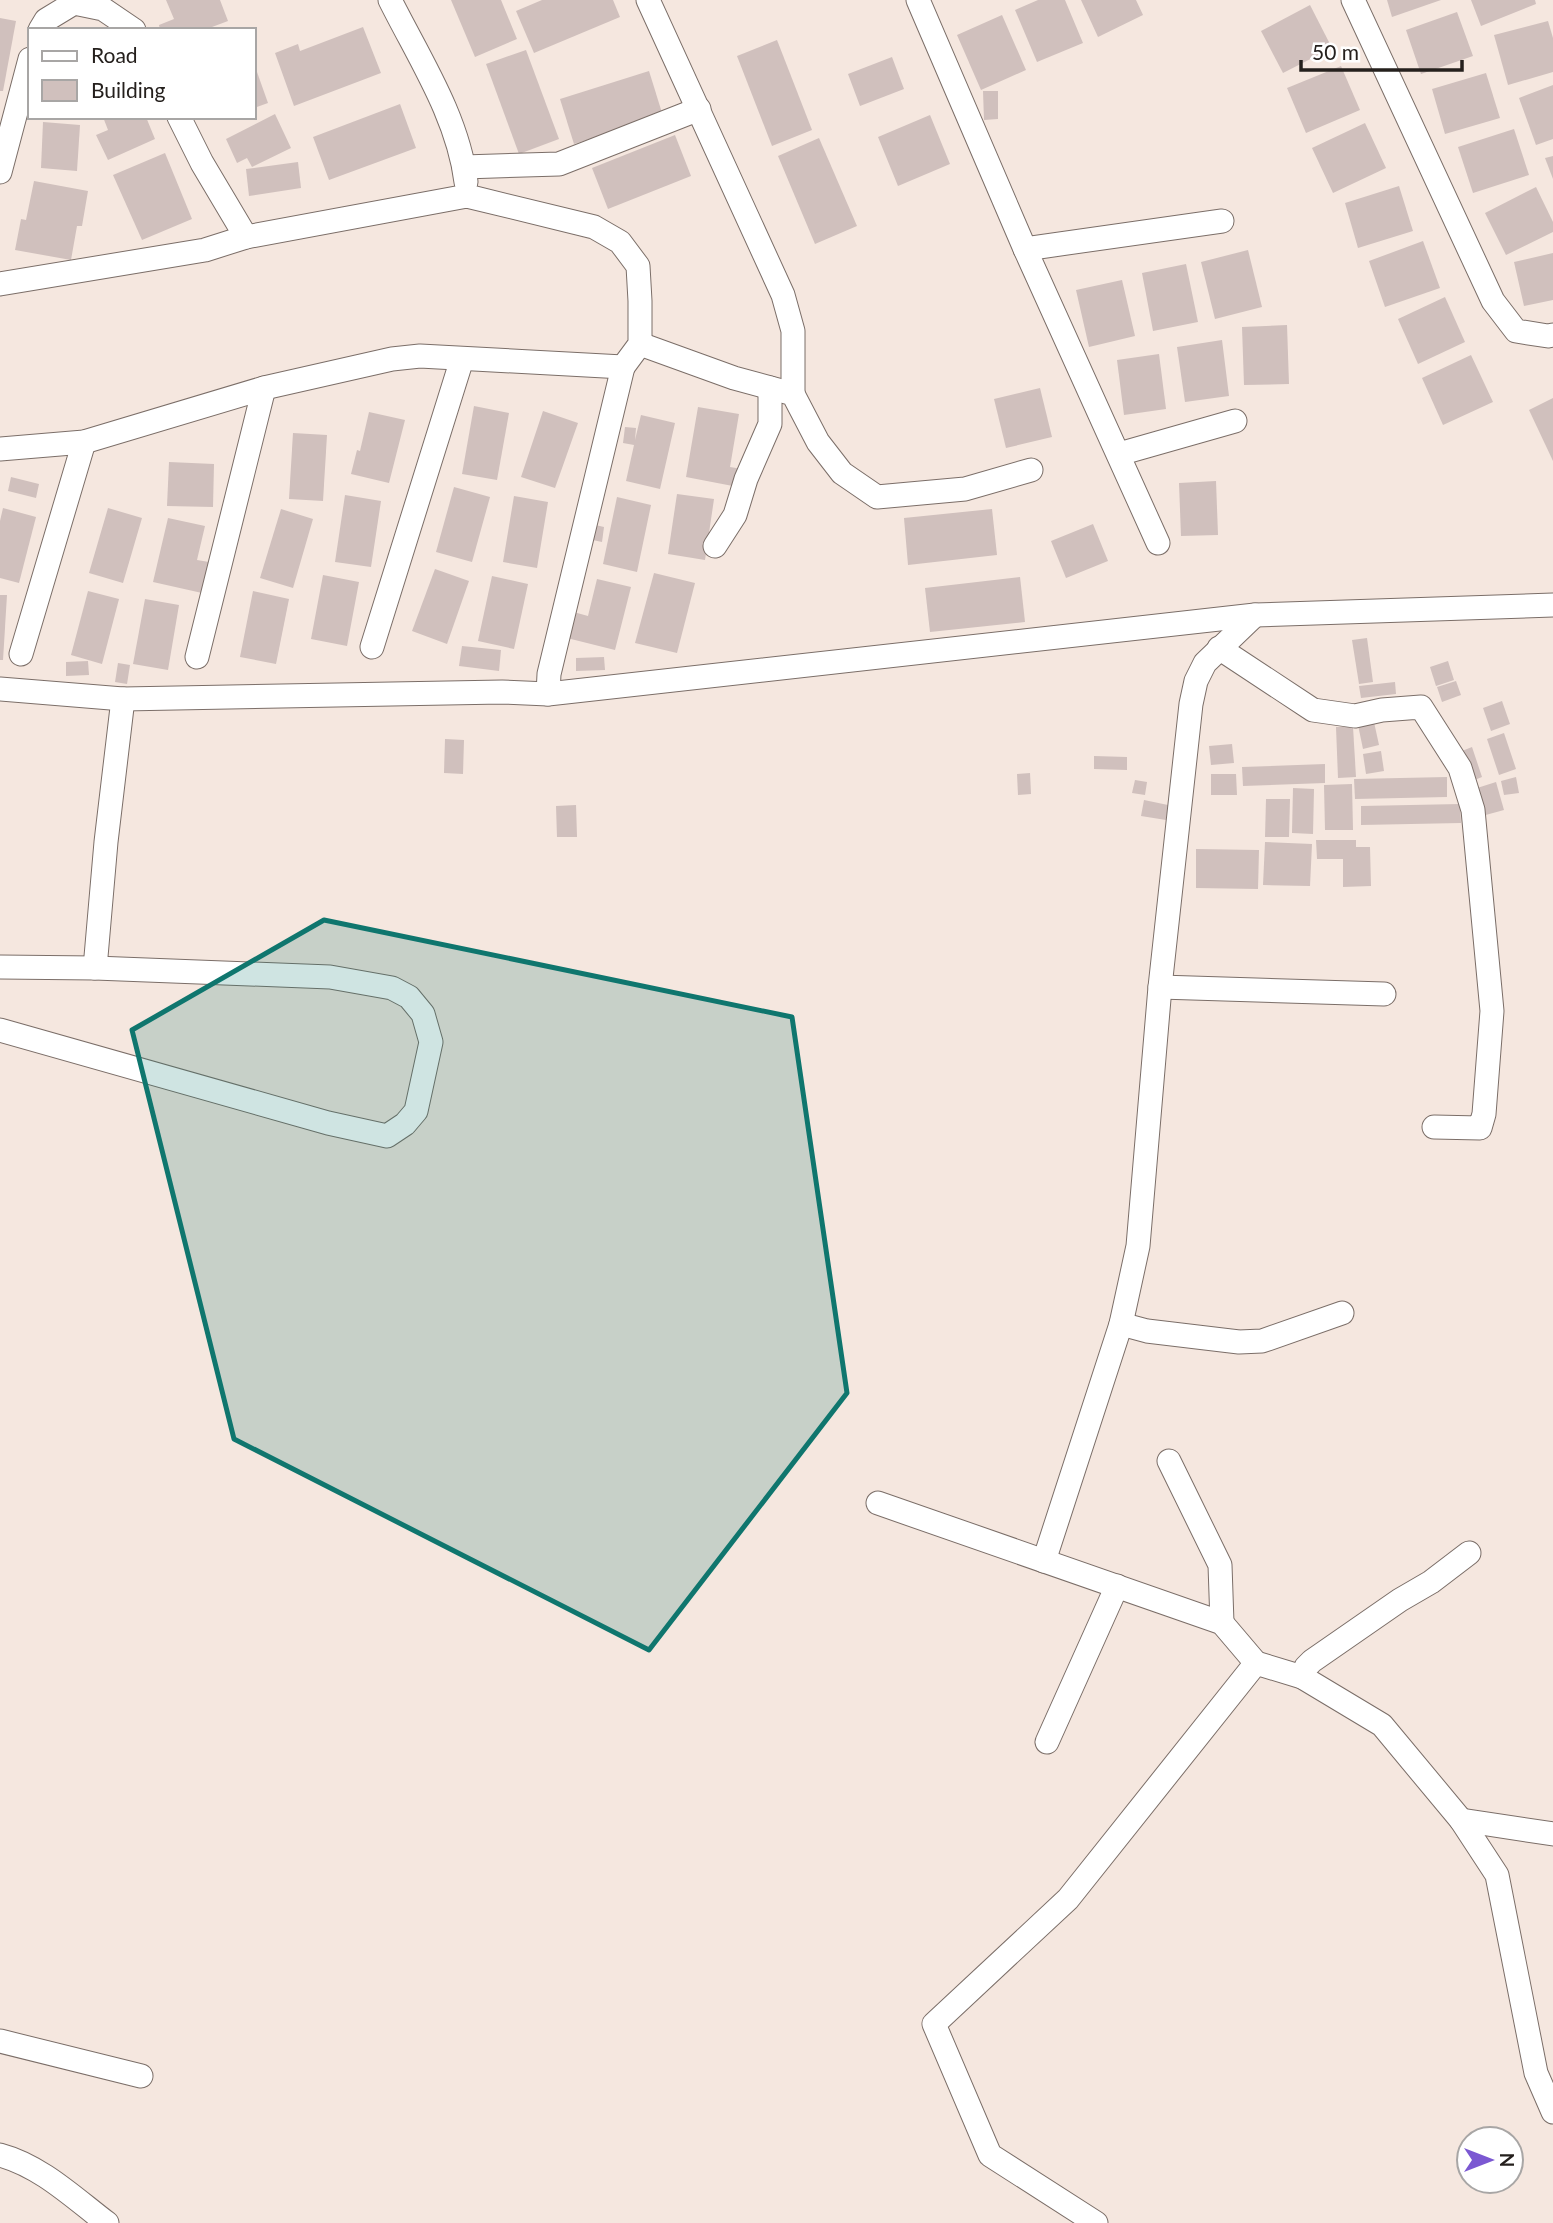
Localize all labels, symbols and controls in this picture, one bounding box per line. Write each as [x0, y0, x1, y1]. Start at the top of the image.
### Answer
legend [28, 28, 256, 119]
scale bar [1301, 28, 1462, 72]
text: 50 m [1312, 39, 1359, 64]
text: Road [91, 42, 138, 67]
text: Building [91, 77, 166, 102]
north arrow [1455, 2125, 1525, 2195]
text: N [1496, 2153, 1519, 2167]

